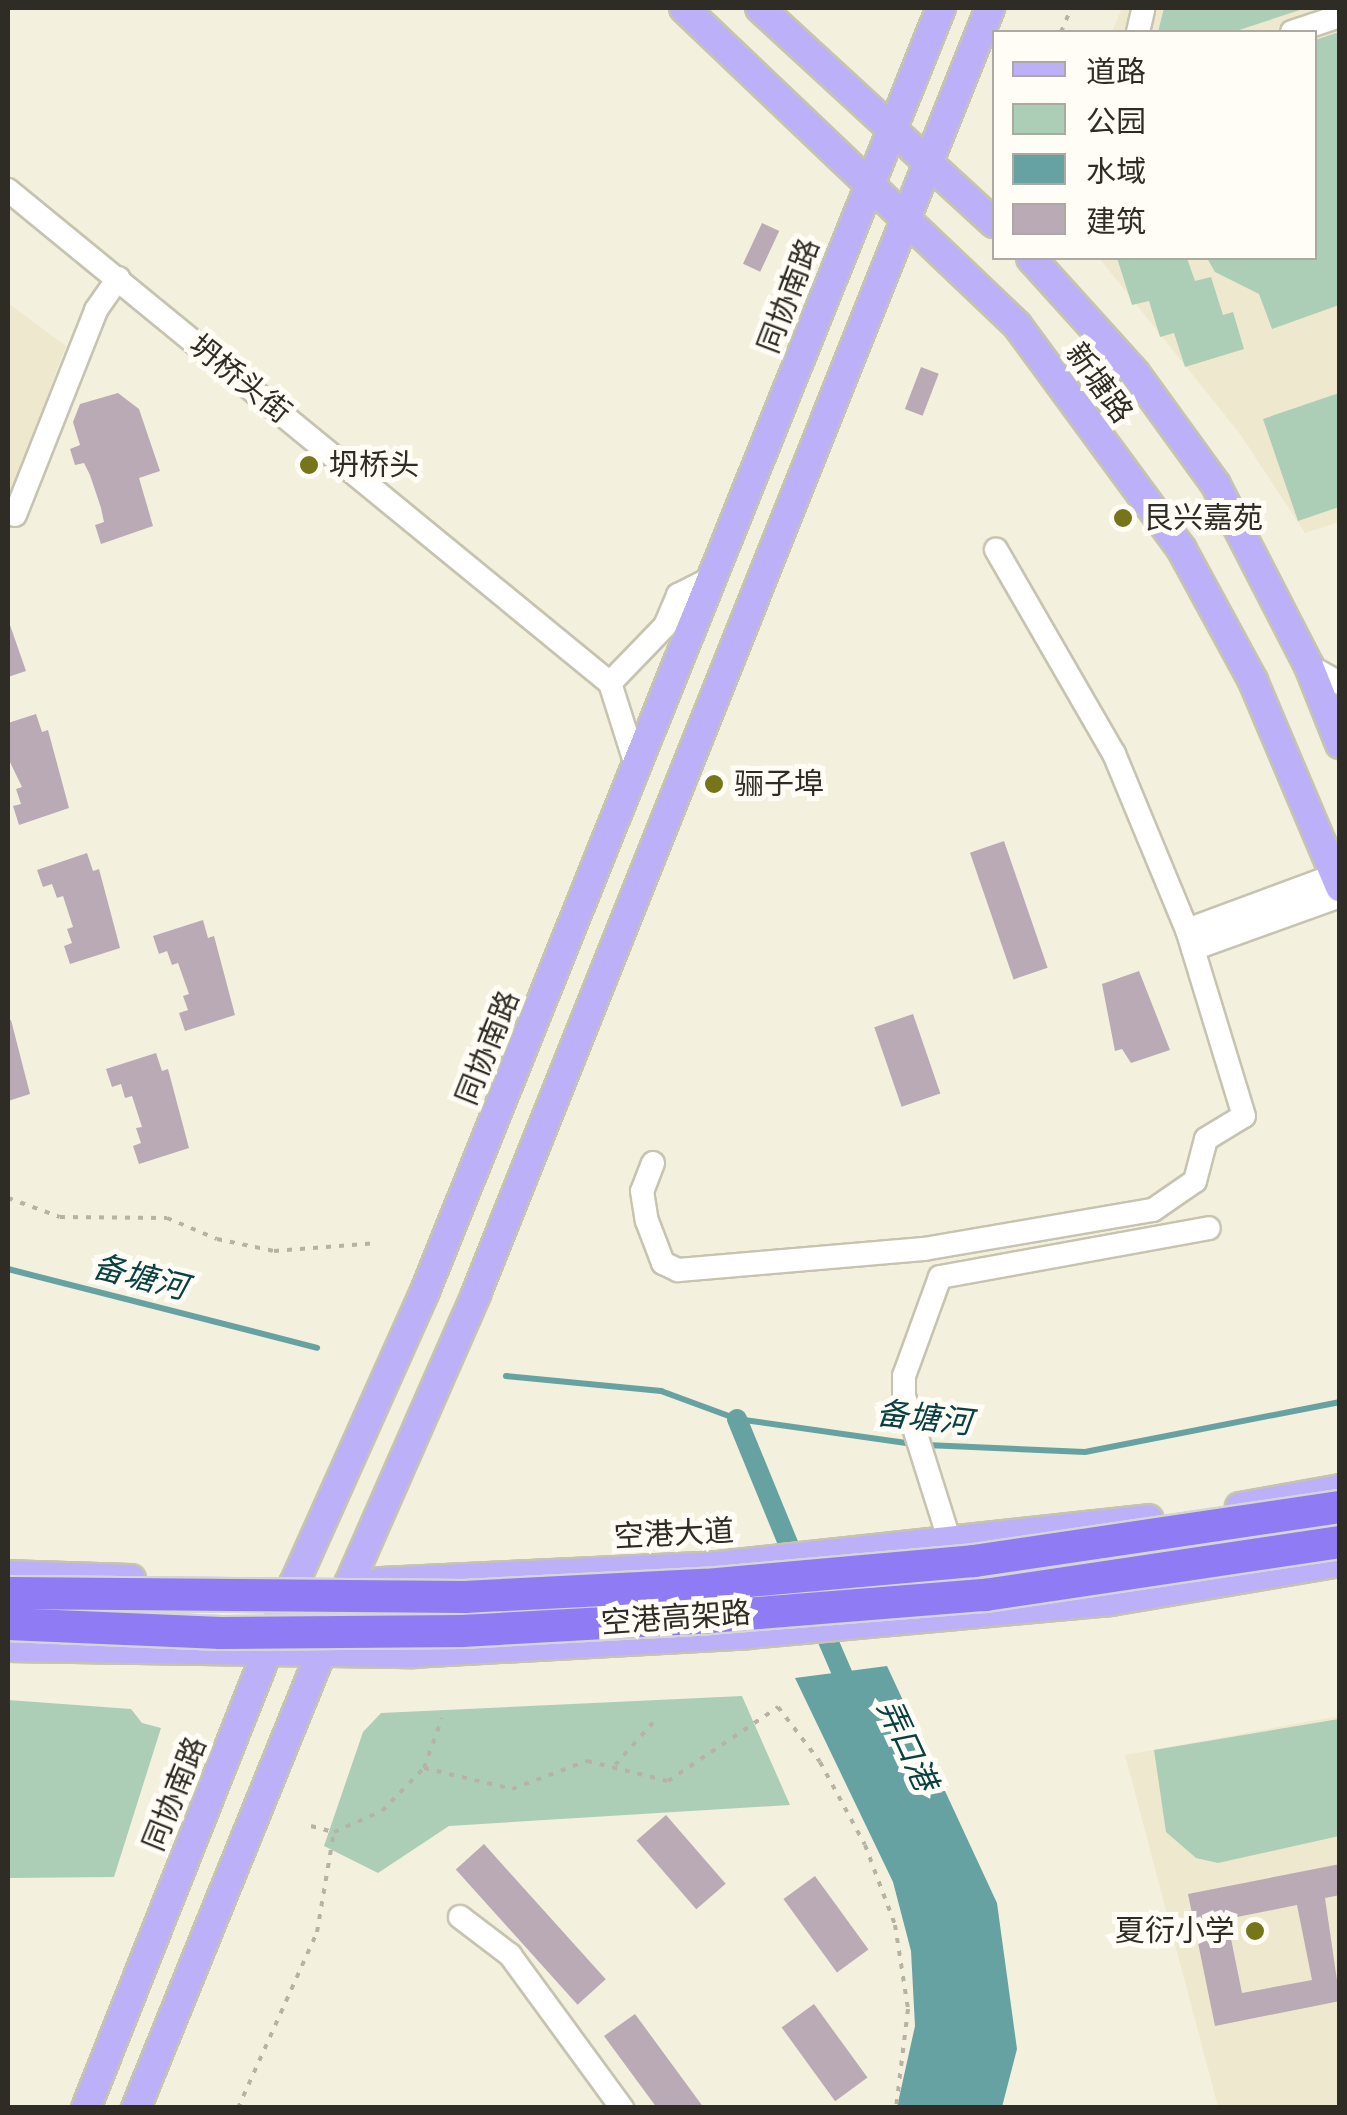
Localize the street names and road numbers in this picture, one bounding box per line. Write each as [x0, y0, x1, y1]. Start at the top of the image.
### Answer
street label: 同协南路 [751, 234, 827, 358]
street label: 坍桥头街 [182, 327, 298, 431]
street label: 新塘路 [1058, 336, 1140, 430]
street label: 同协南路 [449, 986, 527, 1110]
street label: 空港大道 [613, 1513, 735, 1555]
street label: 空港高架路 [600, 1595, 752, 1641]
street label: 同协南路 [136, 1732, 214, 1856]

